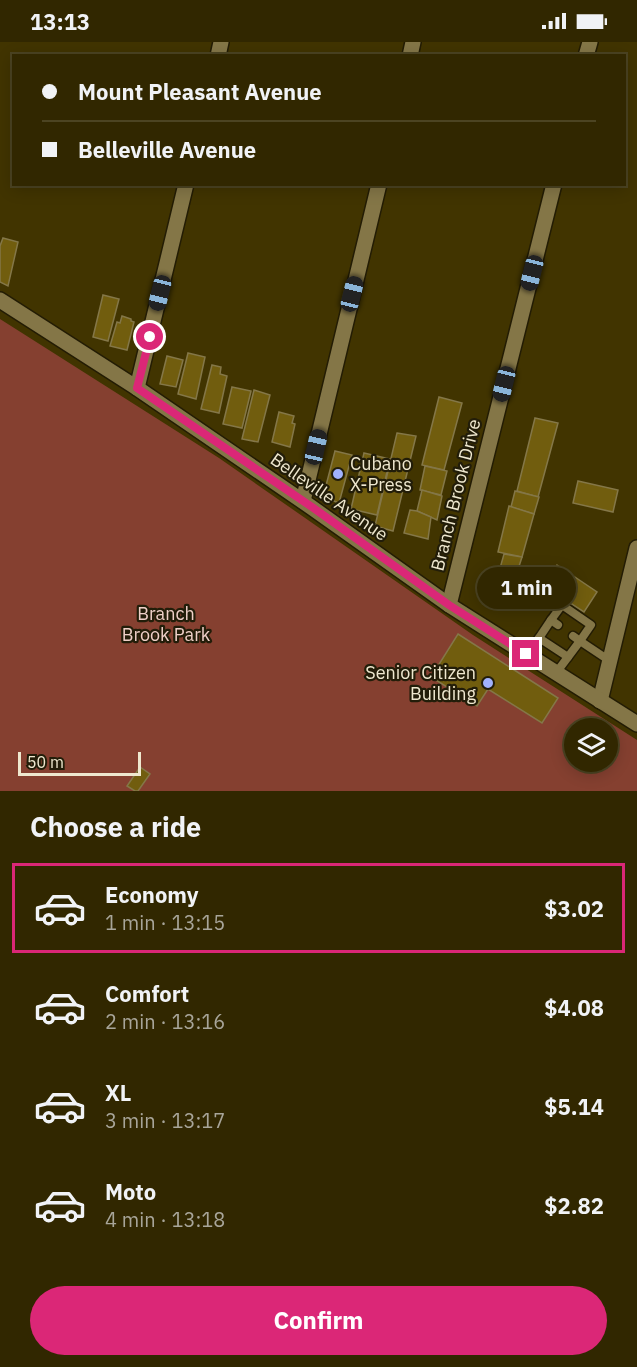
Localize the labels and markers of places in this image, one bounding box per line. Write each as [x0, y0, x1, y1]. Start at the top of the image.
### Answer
place label: Cubano X-Press [350, 452, 412, 496]
marker: Cubano X-Press [331, 467, 345, 481]
place label: Senior Citizen Building [365, 661, 476, 705]
marker: Senior Citizen Building [481, 676, 495, 690]

